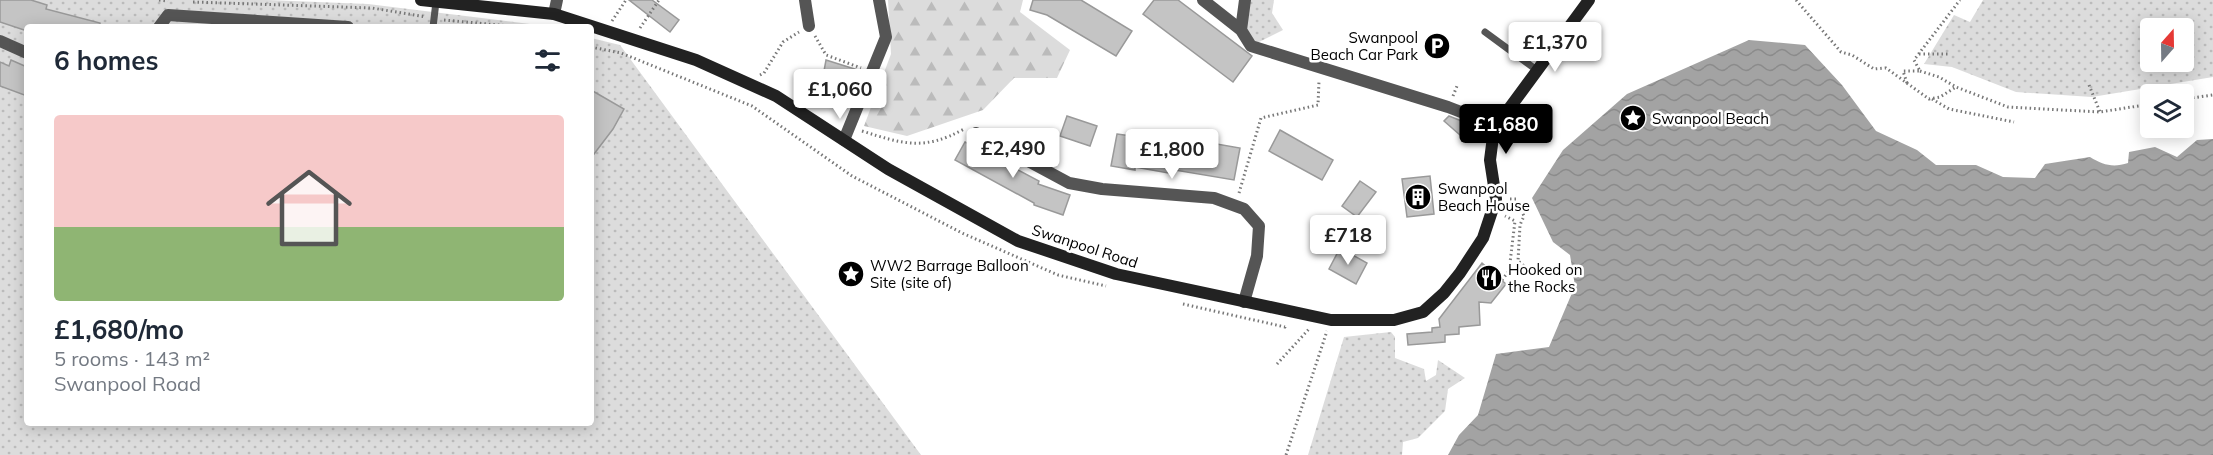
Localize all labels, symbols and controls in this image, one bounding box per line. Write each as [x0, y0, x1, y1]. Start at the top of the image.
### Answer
north arrow [2140, 18, 2194, 72]
map controls [2140, 18, 2194, 138]
pin: £1,370 [1506, 22, 1604, 73]
place label: Swanpool Beach Car Park [1311, 28, 1418, 64]
text: £1,370 [1523, 29, 1587, 54]
parking icon: Swanpool Beach Car Park [1422, 31, 1452, 61]
text: 6 homes [54, 44, 158, 77]
icon: filters [531, 44, 564, 77]
pin: £1,060 [791, 69, 889, 120]
text: £1,060 [808, 76, 872, 101]
button: layers [2140, 84, 2194, 138]
place icon: Swanpool Beach [1618, 103, 1648, 133]
pin: £1,680 [1457, 104, 1555, 155]
place label: Swanpool Beach [1652, 109, 1769, 128]
text: £1,680 [1474, 111, 1538, 136]
pin: £2,490 [964, 128, 1062, 179]
pin: £1,800 [1123, 129, 1221, 180]
text: £2,490 [981, 135, 1045, 160]
text: £1,800 [1140, 136, 1204, 161]
icon: home [255, 154, 363, 262]
place label: Swanpool Beach House [1438, 179, 1530, 215]
building icon: Swanpool Beach House [1403, 182, 1433, 212]
pin: £718 [1312, 215, 1384, 266]
street label: Swanpool Road [1030, 220, 1140, 272]
text: £718 [1324, 222, 1372, 247]
place label: WW2 Barrage Balloon Site (site of) [870, 256, 1029, 292]
place icon: WW2 Barrage Balloon Site (site of) [836, 259, 866, 289]
place label: Hooked on the Rocks [1508, 260, 1583, 296]
restaurant icon: Hooked on the Rocks [1474, 263, 1504, 293]
text: £1,680/mo [54, 313, 184, 346]
text: 5 rooms · 143 m² [54, 346, 210, 371]
text: Swanpool Road [54, 371, 201, 396]

